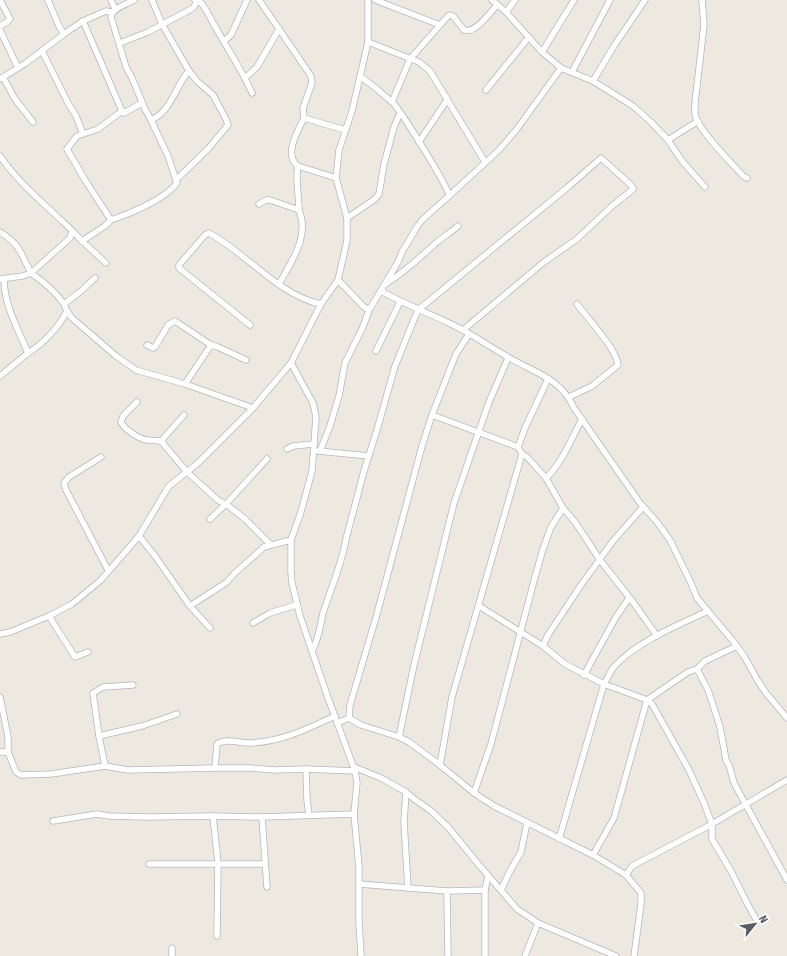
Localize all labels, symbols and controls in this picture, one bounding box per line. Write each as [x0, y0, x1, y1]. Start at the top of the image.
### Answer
north arrow [735, 904, 775, 944]
text: N [756, 913, 771, 925]

